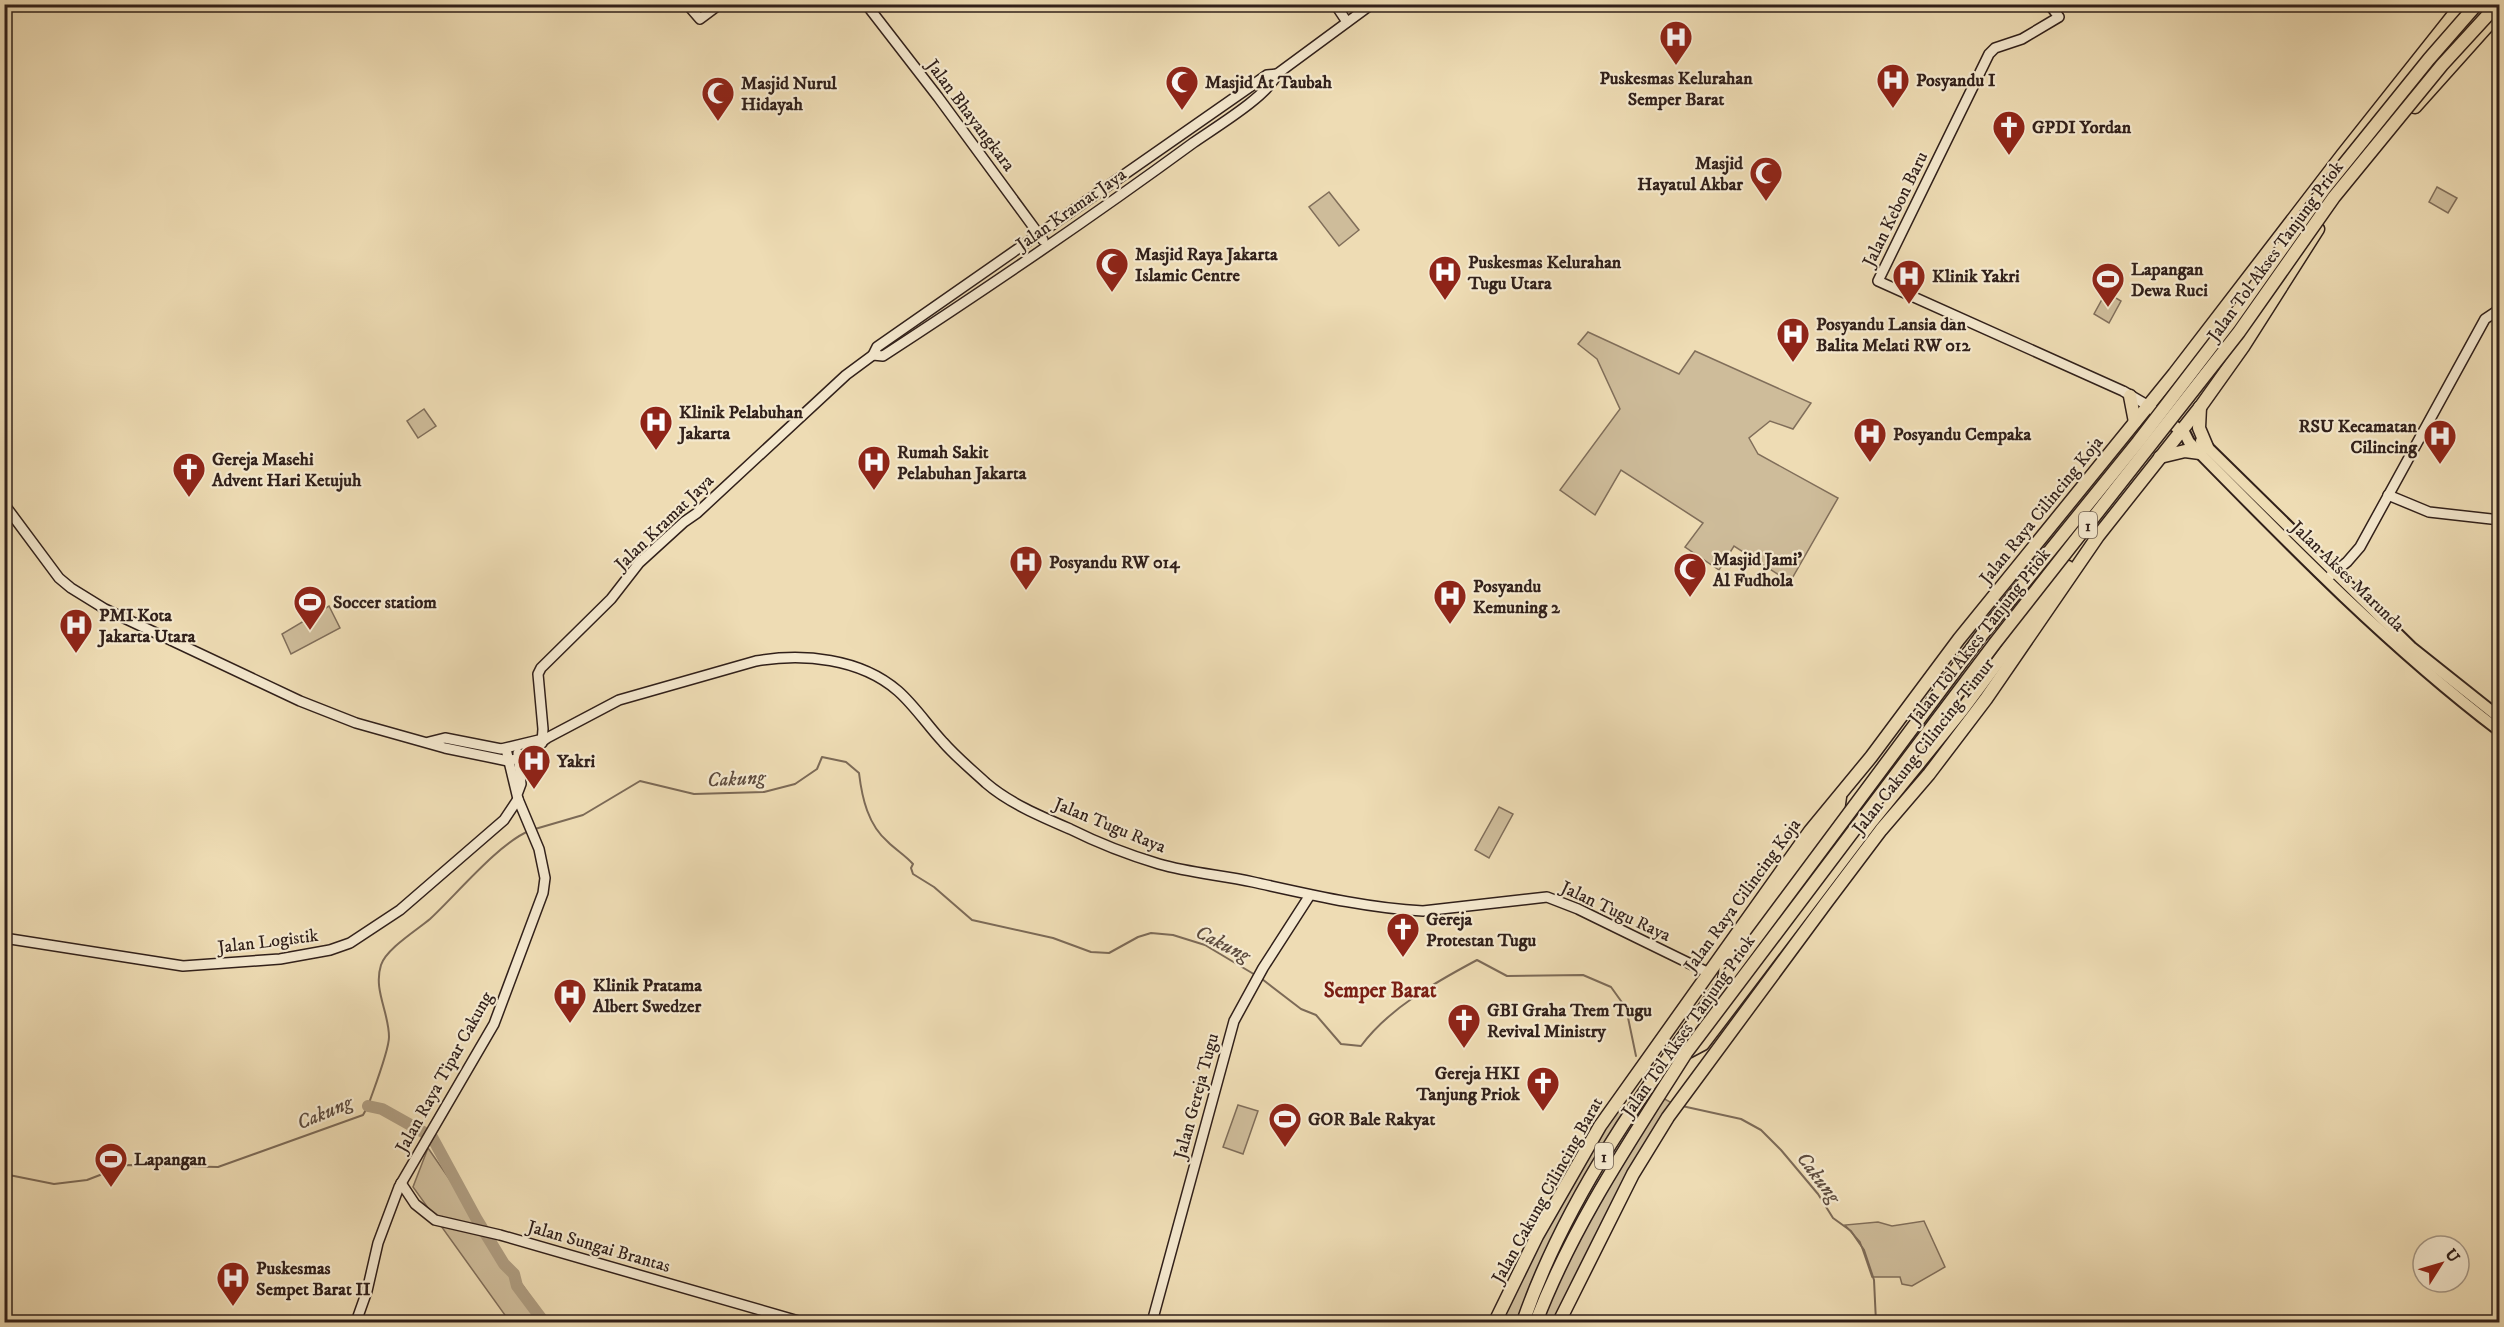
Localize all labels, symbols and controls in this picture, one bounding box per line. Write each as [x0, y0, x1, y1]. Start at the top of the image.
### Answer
hospital icon: Puskesmas Kelurahan Semper Barat [1658, 19, 1694, 66]
street label: Jalan Bhayangkara [920, 54, 1020, 176]
hospital icon: Posyandu I [1875, 62, 1911, 109]
mosque icon: Masjid At Taubah [1164, 64, 1200, 111]
place label: Puskesmas Kelurahan Semper Barat [1599, 68, 1753, 111]
place label: Posyandu I [1916, 70, 1996, 92]
place label: Masjid At Taubah [1205, 72, 1332, 94]
place label: Masjid Nurul Hidayah [741, 73, 837, 116]
mosque icon: Masjid Nurul Hidayah [700, 75, 736, 122]
church icon: GPDI Yordan [1991, 109, 2027, 156]
place label: GPDI Yordan [2032, 117, 2132, 139]
street label: Jalan Kebon Baru [1858, 148, 1933, 272]
place label: Masjid Hayatul Akbar [1637, 153, 1744, 196]
mosque icon: Masjid Hayatul Akbar [1748, 155, 1784, 202]
street label: Jalan Tol Akses Tanjung Priok [2202, 157, 2349, 348]
street label: Jalan Kramat Jaya [1011, 164, 1131, 257]
place label: Masjid Raya Jakarta Islamic Centre [1135, 244, 1278, 287]
mosque icon: Masjid Raya Jakarta Islamic Centre [1094, 246, 1130, 293]
place label: Puskesmas Kelurahan Tugu Utara [1467, 252, 1622, 295]
hospital icon: Puskesmas Kelurahan Tugu Utara [1427, 254, 1463, 301]
hospital icon: Klinik Yakri [1891, 258, 1927, 305]
place label: Lapangan Dewa Ruci [2131, 259, 2208, 302]
sports icon: Lapangan Dewa Ruci [2090, 261, 2126, 308]
place label: Klinik Yakri [1932, 266, 2020, 288]
place label: Posyandu Lansia dan Balita Melati RW 012 [1816, 314, 1971, 357]
hospital icon: Posyandu Lansia dan Balita Melati RW 012 [1775, 316, 1811, 363]
place label: Klinik Pelabuhan Jakarta [677, 402, 803, 445]
hospital icon: Klinik Pelabuhan Jakarta [638, 404, 674, 451]
hospital icon: Posyandu Cempaka [1852, 416, 1888, 463]
place label: RSU Kecamatan Cilincing [2299, 416, 2418, 459]
hospital icon: RSU Kecamatan Cilincing [2422, 418, 2458, 465]
place label: Posyandu Cempaka [1893, 424, 2032, 446]
street label: Jalan Raya Cilincing Koja [1974, 432, 2108, 591]
place label: Rumah Sakit Pelabuhan Jakarta [897, 442, 1027, 485]
hospital icon: Rumah Sakit Pelabuhan Jakarta [856, 444, 892, 491]
place label: Gereja Masehi Advent Hari Ketujuh [211, 449, 362, 492]
church icon: Gereja Masehi Advent Hari Ketujuh [171, 451, 207, 498]
street label: Jalan Kramat Jaya [609, 470, 719, 577]
road number: 1 [2079, 512, 2097, 538]
street label: Jalan Akses Marunda [2284, 515, 2409, 637]
hospital icon: Posyandu RW 014 [1008, 544, 1044, 591]
street label: Jalan Tol Akses Tanjung Priok [1903, 544, 2056, 731]
place label: Masjid Jami' Al Fudhola [1712, 549, 1802, 592]
mosque icon: Masjid Jami' Al Fudhola [1672, 551, 1708, 598]
place label: Posyandu RW 014 [1049, 552, 1180, 574]
place label: Posyandu Kemuning 2 [1473, 576, 1561, 619]
hospital icon: Posyandu Kemuning 2 [1432, 578, 1468, 625]
sports icon: Soccer statiom [292, 584, 328, 631]
place label: Soccer statiom [333, 592, 437, 614]
place label: PMI Kota Jakarta Utara [97, 605, 196, 648]
hospital icon: PMI Kota Jakarta Utara [58, 607, 94, 654]
street label: Jalan Cakung Cilincing Timur [1847, 654, 2000, 841]
hospital icon: Yakri [516, 743, 552, 790]
place label: Yakri [556, 751, 595, 773]
water label: Cakung [706, 765, 768, 794]
street label: Jalan Tugu Raya [1049, 793, 1169, 859]
street label: Jalan Raya Cilincing Koja [1679, 814, 1806, 978]
street label: Jalan Tugu Raya [1555, 876, 1674, 947]
place label: Gereja Protestan Tugu [1426, 909, 1537, 952]
church icon: Gereja Protestan Tugu [1385, 911, 1421, 958]
water label: Cakung [1191, 920, 1256, 970]
street label: Jalan Logistik [215, 925, 320, 959]
street label: Jalan Tol Akses Tanjung Priok [1616, 931, 1760, 1124]
place label: Klinik Pratama Albert Swedzer [592, 975, 702, 1018]
hospital icon: Klinik Pratama Albert Swedzer [552, 977, 588, 1024]
district label: Semper Barat [1324, 978, 1437, 1004]
street label: Jalan Raya Tipar Cakung [390, 988, 499, 1159]
place label: GBI Graha Trem Tugu Revival Ministry [1487, 1000, 1652, 1043]
church icon: GBI Graha Trem Tugu Revival Ministry [1446, 1002, 1482, 1049]
street label: Jalan Gereja Tugu [1169, 1031, 1224, 1163]
place label: Gereja HKI Tanjung Priok [1415, 1063, 1521, 1106]
church icon: Gereja HKI Tanjung Priok [1525, 1065, 1561, 1112]
water label: Cakung [293, 1090, 358, 1136]
street label: Jalan Cakung Cilincing Barat [1487, 1093, 1608, 1289]
sports icon: GOR Bale Rakyat [1267, 1101, 1303, 1148]
place label: GOR Bale Rakyat [1308, 1109, 1435, 1131]
sports icon: Lapangan [93, 1141, 129, 1188]
road number: 1 [1595, 1143, 1613, 1169]
water label: Cakung [1790, 1147, 1846, 1210]
place label: Lapangan [134, 1149, 207, 1171]
street label: Jalan Sungai Brantas [523, 1215, 673, 1278]
north arrow [2411, 1234, 2471, 1294]
text: U [2440, 1245, 2464, 1267]
place label: Puskesmas Sempet Barat II [256, 1258, 371, 1301]
hospital icon: Puskesmas Sempet Barat II [215, 1260, 251, 1307]

